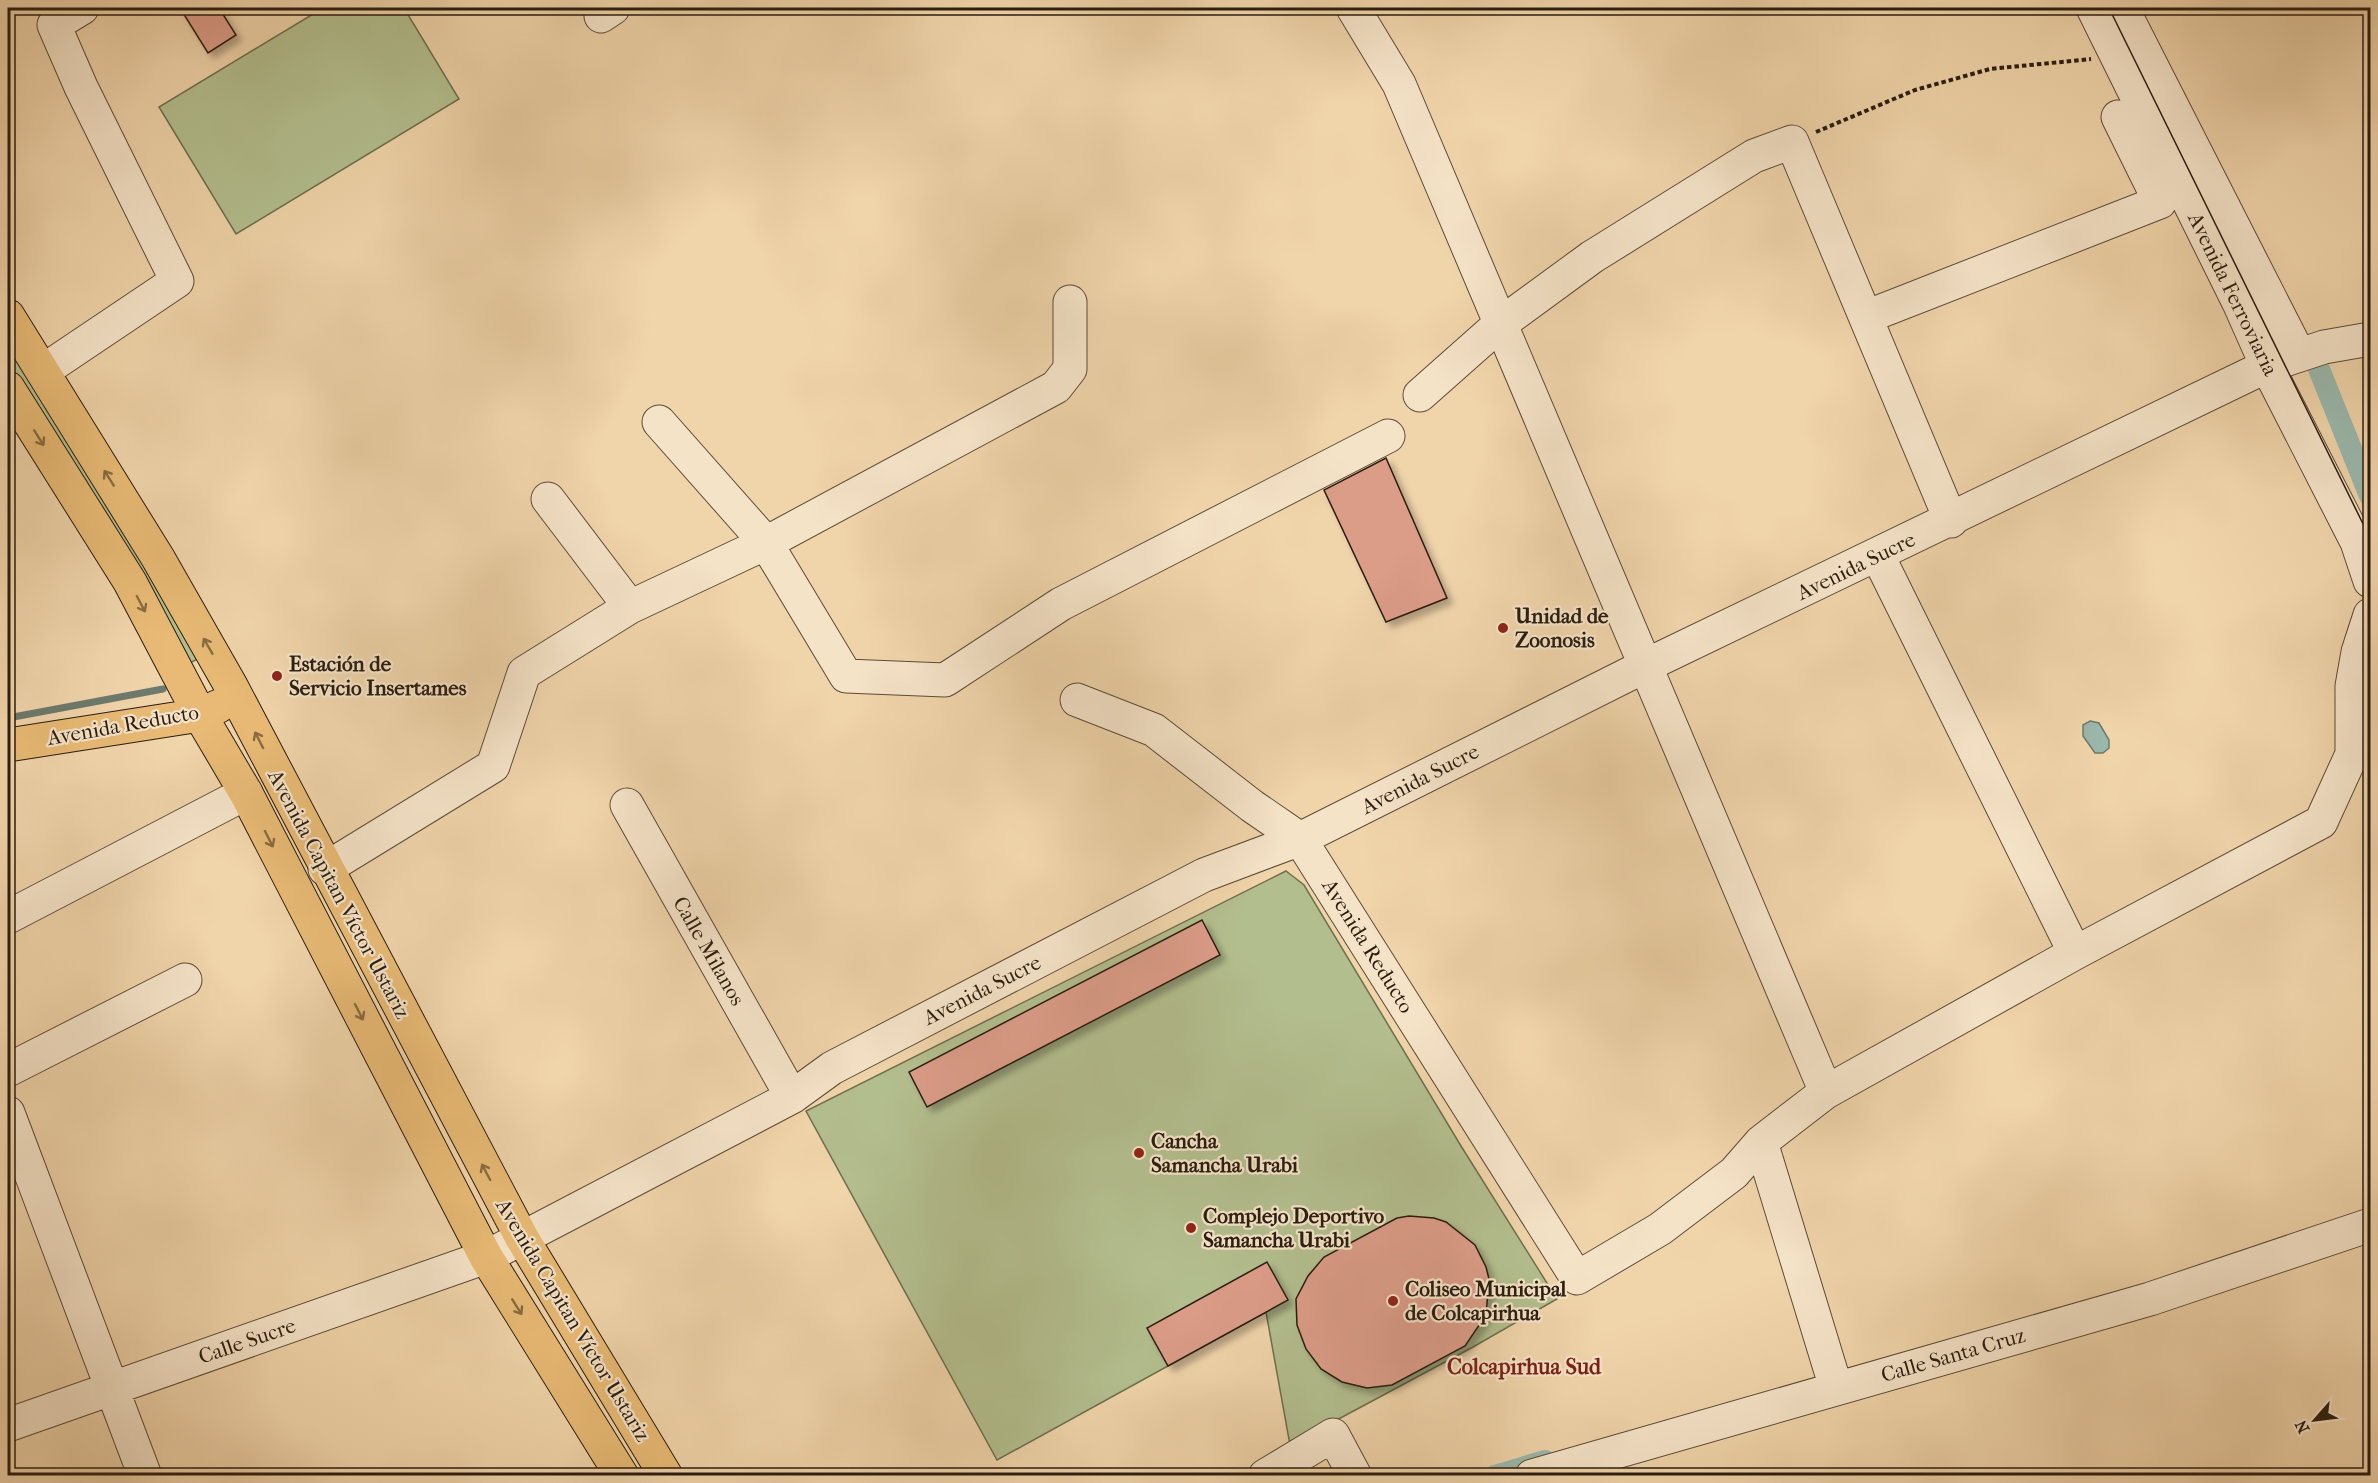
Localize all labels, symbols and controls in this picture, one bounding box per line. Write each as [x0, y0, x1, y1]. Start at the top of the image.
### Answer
street label: Avenida Ferroviaria [2183, 208, 2283, 380]
one-way arrow [33, 429, 45, 446]
one-way arrow [102, 470, 114, 487]
street label: Avenida Sucre [1792, 527, 1919, 605]
one-way arrow [136, 594, 147, 612]
place label: Unidad de Zoonosis [1514, 604, 1609, 652]
marker: Unidad de Zoonosis [1496, 621, 1510, 635]
one-way arrow [202, 638, 214, 655]
place label: Estación de Servicio Insertames [289, 652, 467, 700]
marker: Estación de Servicio Insertames [270, 669, 284, 683]
street label: Avenida Reducto [44, 700, 201, 750]
one-way arrow [252, 731, 264, 749]
street label: Avenida Sucre [1356, 739, 1483, 819]
street label: Avenida Capitan Víctor Ustariz [263, 765, 415, 1023]
one-way arrow [264, 829, 276, 847]
street label: Avenida Reducto [1317, 874, 1419, 1017]
street label: Calle Milanos [668, 892, 750, 1010]
street label: Avenida Sucre [918, 950, 1045, 1030]
one-way arrow [353, 1003, 365, 1020]
place label: Cancha Samancha Urabi [1151, 1129, 1299, 1177]
marker: Cancha Samancha Urabi [1132, 1146, 1146, 1160]
one-way arrow [480, 1164, 492, 1182]
street label: Avenida Capitan Víctor Ustariz [491, 1194, 655, 1445]
place label: Complejo Deportivo Samancha Urabi [1203, 1204, 1385, 1252]
marker: Complejo Deportivo Samancha Urabi [1184, 1221, 1198, 1235]
place label: Coliseo Municipal de Colcapirhua [1405, 1277, 1567, 1325]
marker: Coliseo Municipal de Colcapirhua [1386, 1294, 1400, 1308]
one-way arrow [512, 1298, 524, 1315]
street label: Calle Sucre [195, 1313, 299, 1369]
street label: Calle Santa Cruz [1878, 1323, 2028, 1387]
district label: Colcapirhua Sud [1447, 1354, 1602, 1380]
north arrow [2285, 1390, 2345, 1450]
text: N [2291, 1416, 2313, 1437]

